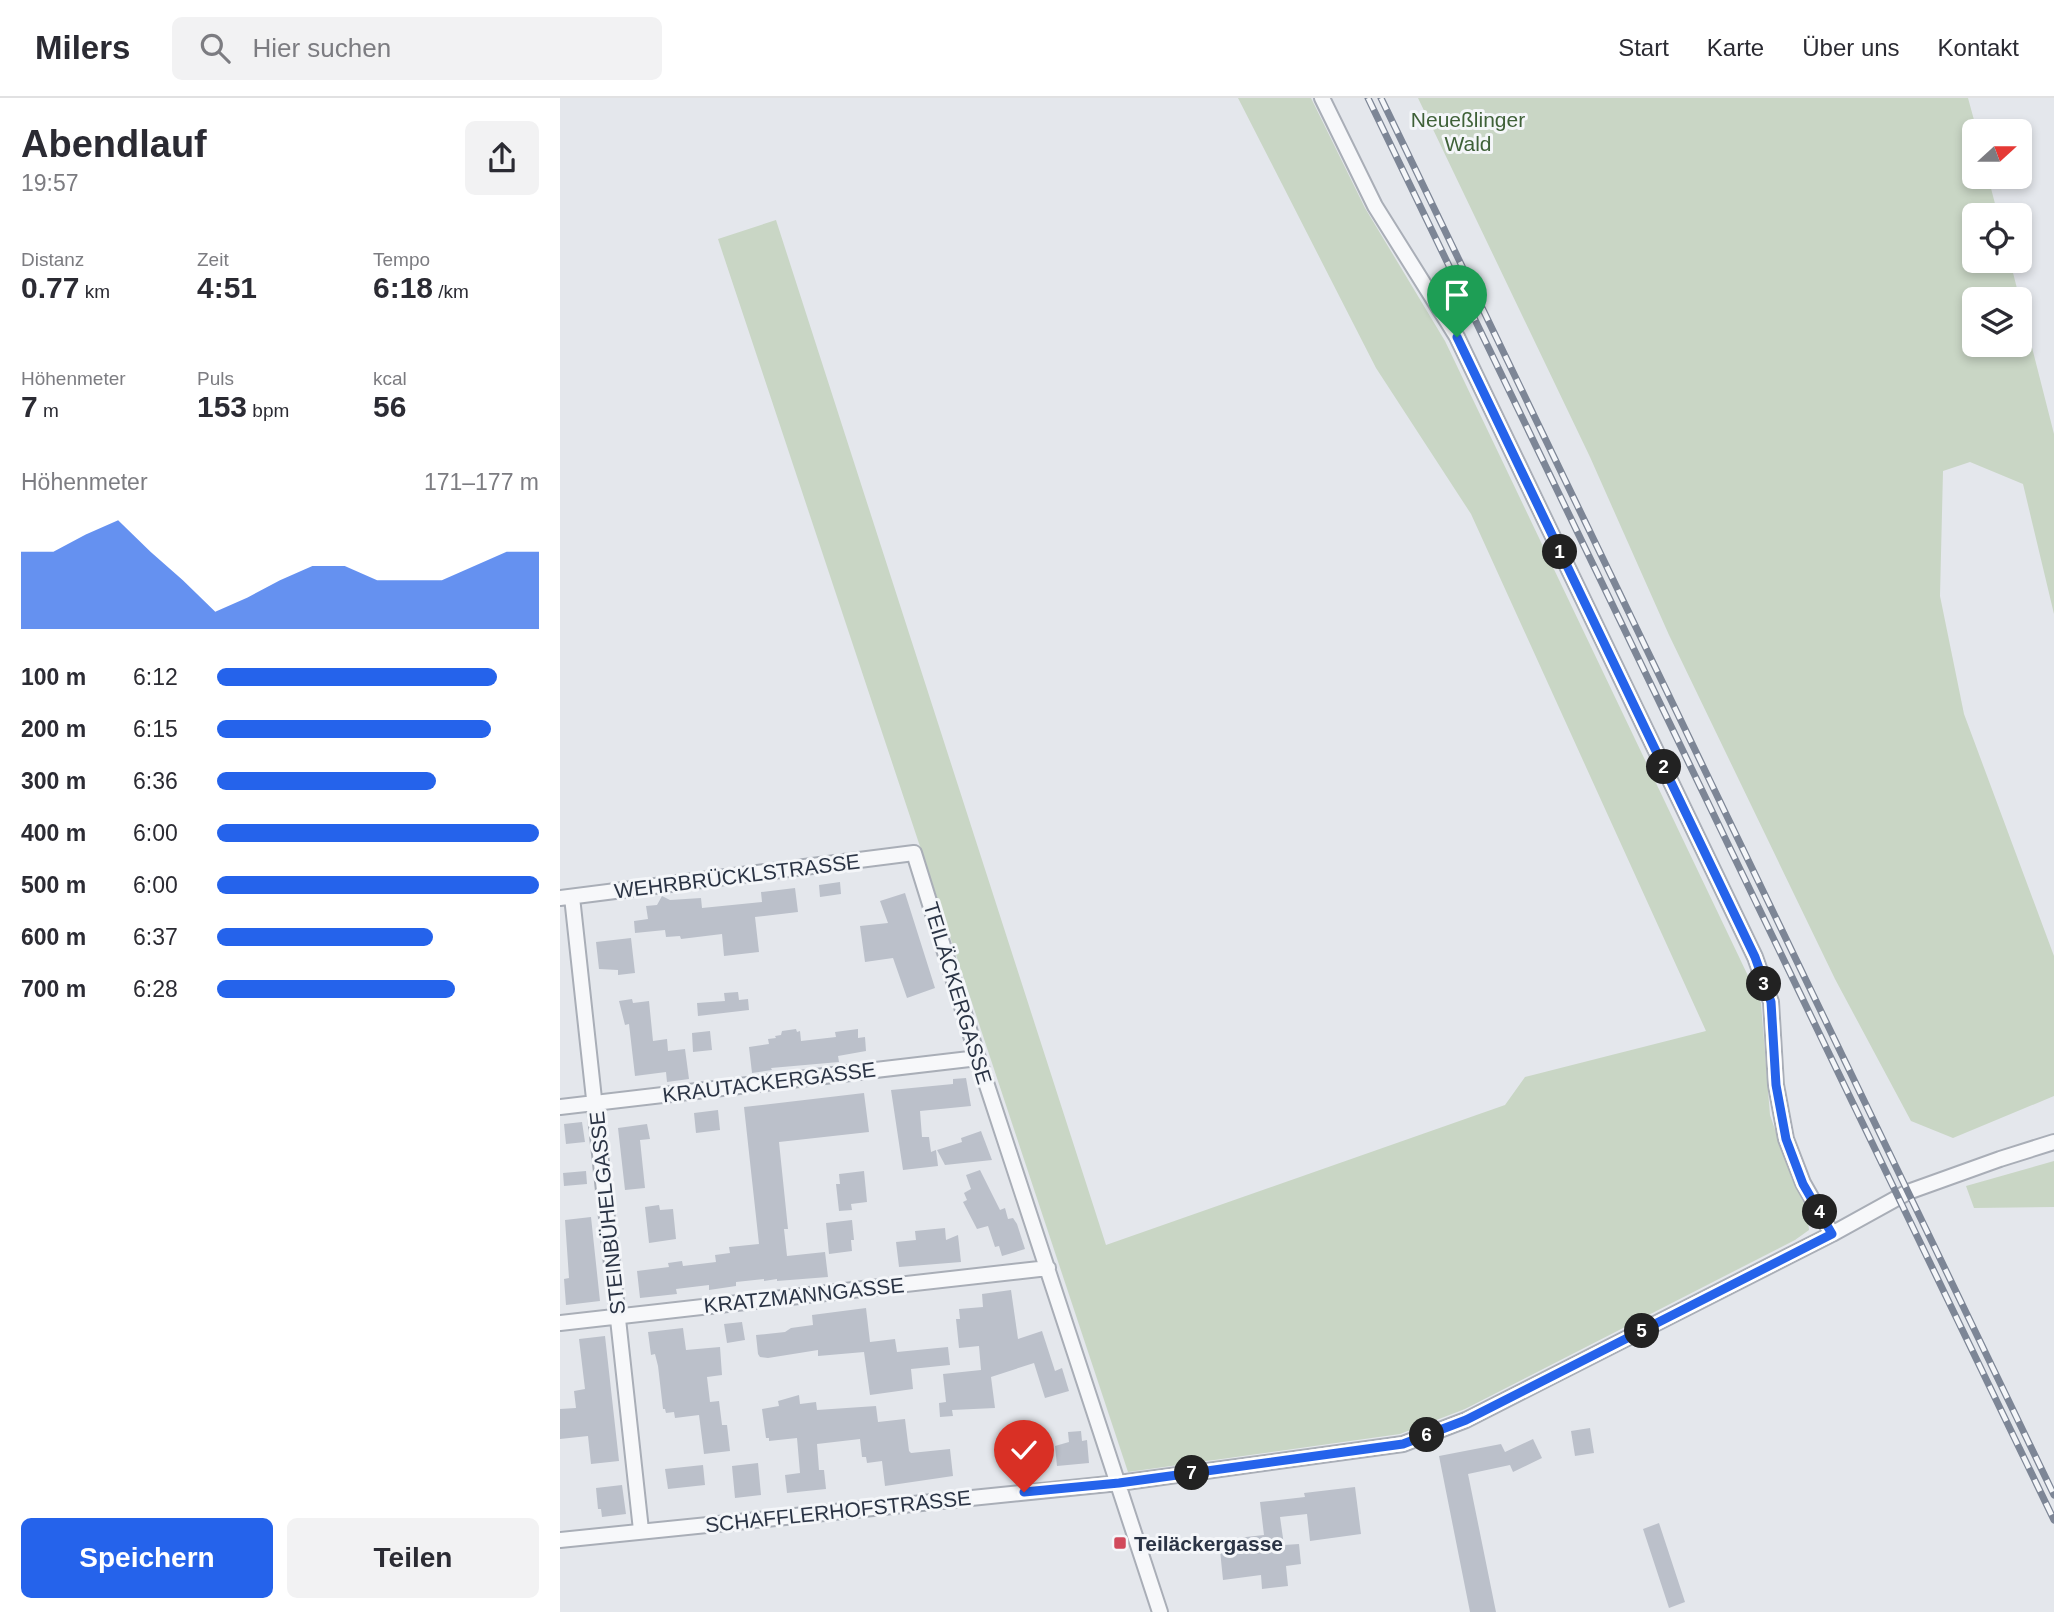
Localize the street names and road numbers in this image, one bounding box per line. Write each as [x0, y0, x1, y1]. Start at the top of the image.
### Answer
street label: WEHRBRÜCKLSTRASSE [613, 850, 861, 902]
street label: TEILÄCKERGASSE [919, 899, 997, 1087]
street label: KRAUTACKERGASSE [661, 1058, 877, 1106]
street label: STEINBÜHELGASSE [585, 1110, 629, 1316]
street label: KRATZMANNGASSE [703, 1273, 905, 1317]
street label: SCHAFFLERHOFSTRASSE [704, 1486, 972, 1536]

